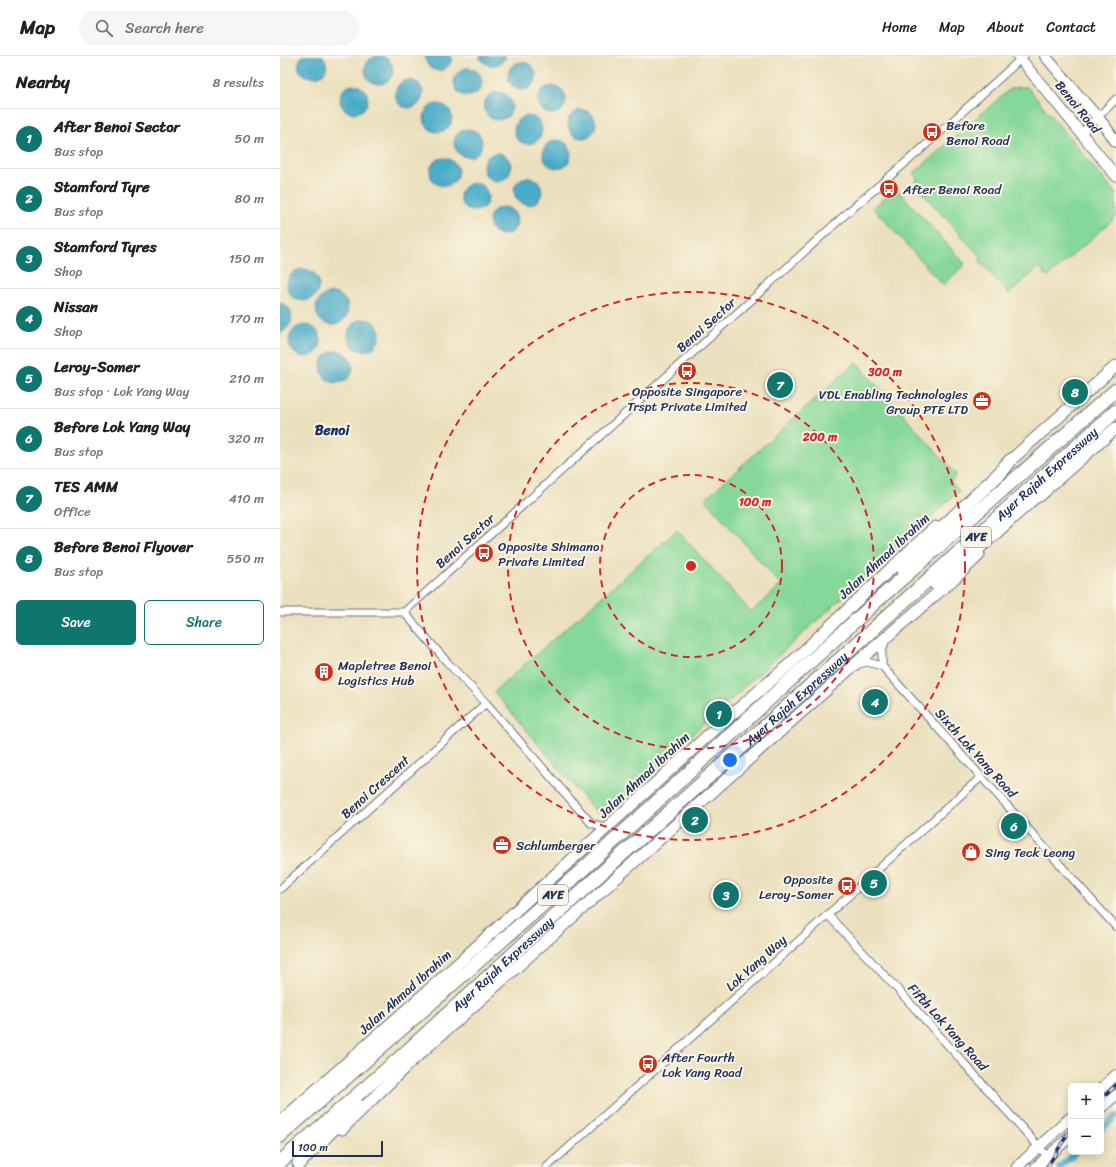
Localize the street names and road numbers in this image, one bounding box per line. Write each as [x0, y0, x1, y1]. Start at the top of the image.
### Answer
street label: Benoi Road [1049, 75, 1108, 140]
street label: Benoi Sector [671, 291, 742, 358]
street label: Ayer Rajah Expressway [989, 421, 1103, 527]
street label: Benoi Sector [430, 507, 501, 574]
street label: Jalan Ahmad Ibrahim [832, 507, 935, 606]
road number: AYE [961, 527, 991, 547]
street label: Ayer Rajah Expressway [739, 645, 853, 752]
street label: Sixth Lok Yang Road [929, 703, 1024, 804]
street label: Jalan Ahmad Ibrahim [592, 726, 695, 825]
street label: Benoi Crescent [335, 749, 415, 824]
road number: AYE [538, 885, 568, 905]
street label: Ayer Rajah Expressway [445, 910, 559, 1017]
street label: Lok Yang Way [720, 929, 792, 997]
street label: Jalan Ahmad Ibrahim [353, 944, 457, 1041]
street label: Fifth Lok Yang Road [902, 978, 995, 1077]

